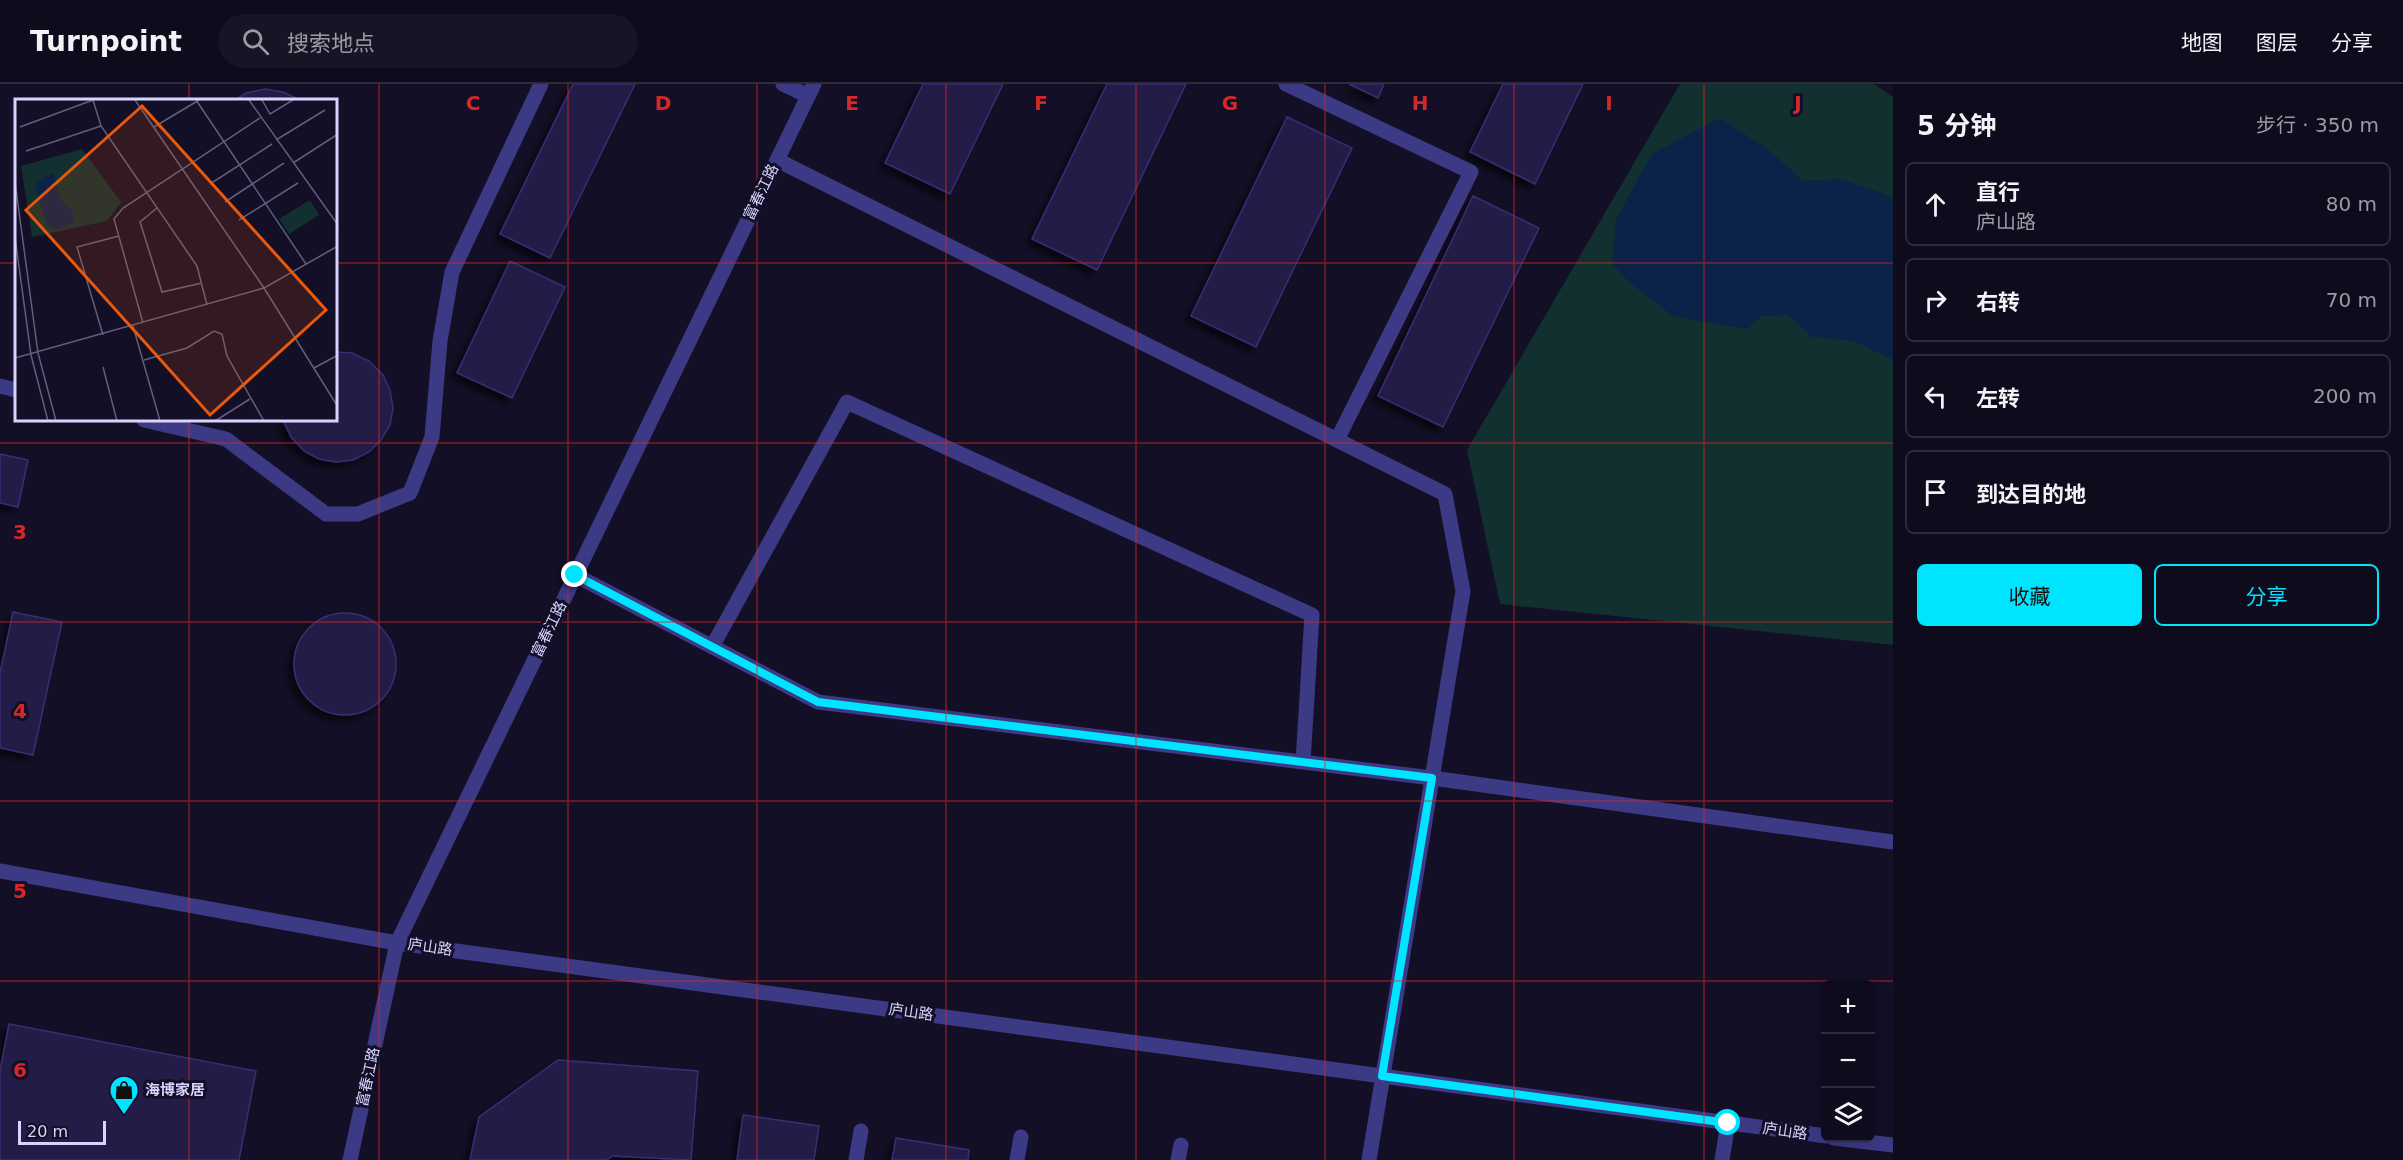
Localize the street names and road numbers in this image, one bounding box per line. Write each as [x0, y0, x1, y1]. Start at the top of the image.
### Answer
street label: 富春江路 [740, 161, 782, 223]
street label: 富春江路 [528, 598, 570, 660]
street label: 庐山路 [406, 935, 454, 959]
street label: 庐山路 [887, 1000, 935, 1024]
street label: 富春江路 [353, 1046, 383, 1108]
street label: 庐山路 [1761, 1119, 1809, 1143]

